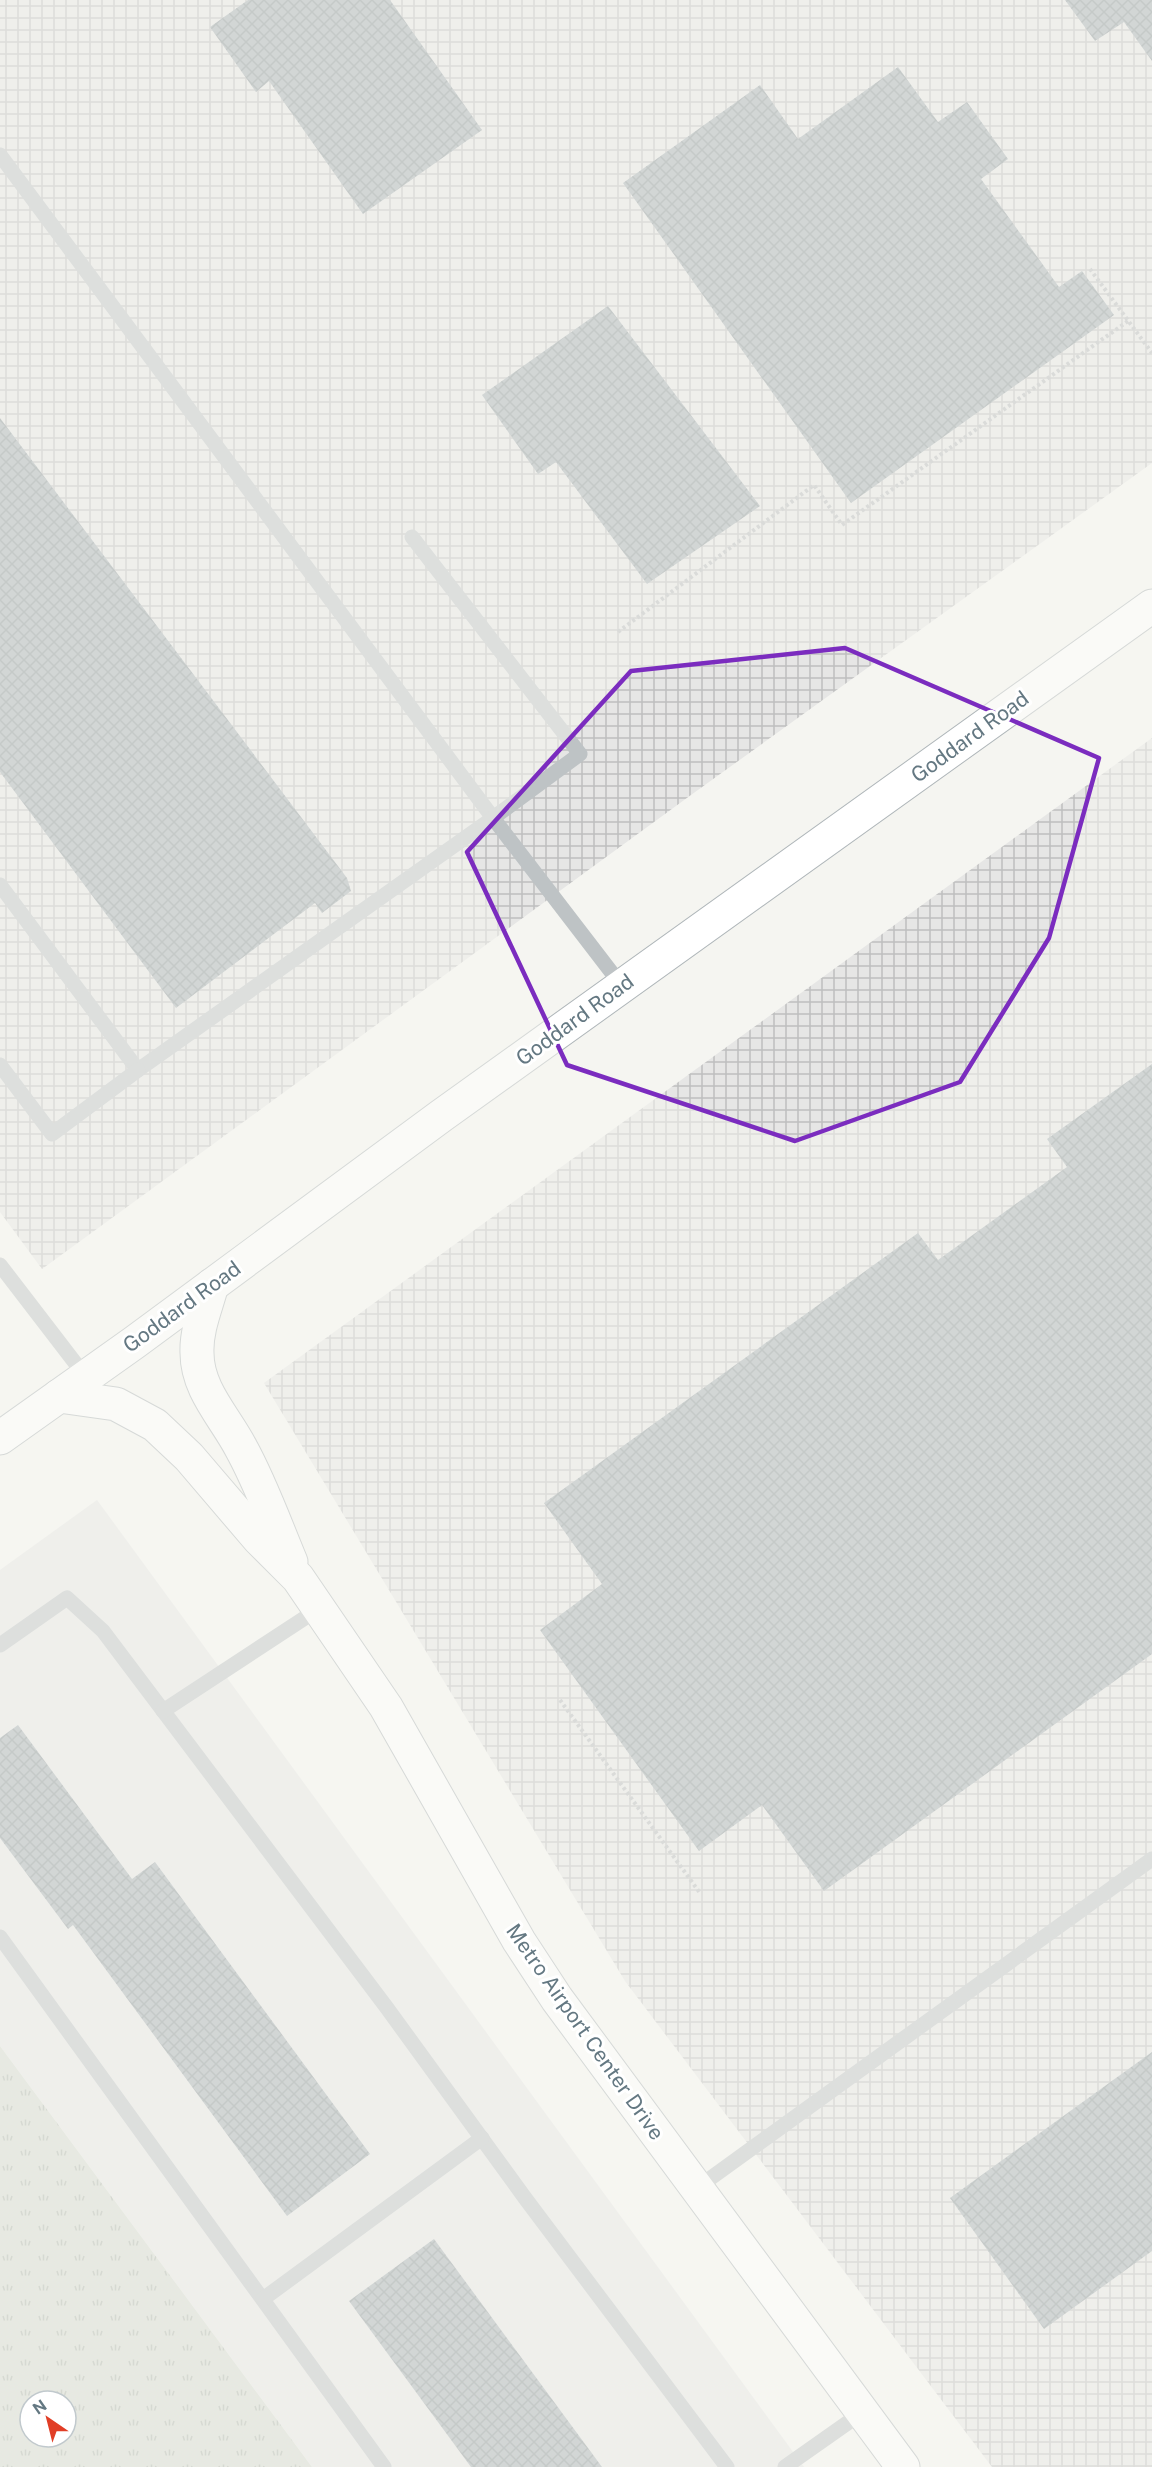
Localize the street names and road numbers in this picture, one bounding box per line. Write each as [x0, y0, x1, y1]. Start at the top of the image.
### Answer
street label: Goddard Road [906, 686, 1033, 788]
street label: Goddard Road [511, 969, 638, 1071]
street label: Goddard Road [118, 1256, 245, 1358]
street label: Metro Airport Center Drive [501, 1919, 670, 2145]

